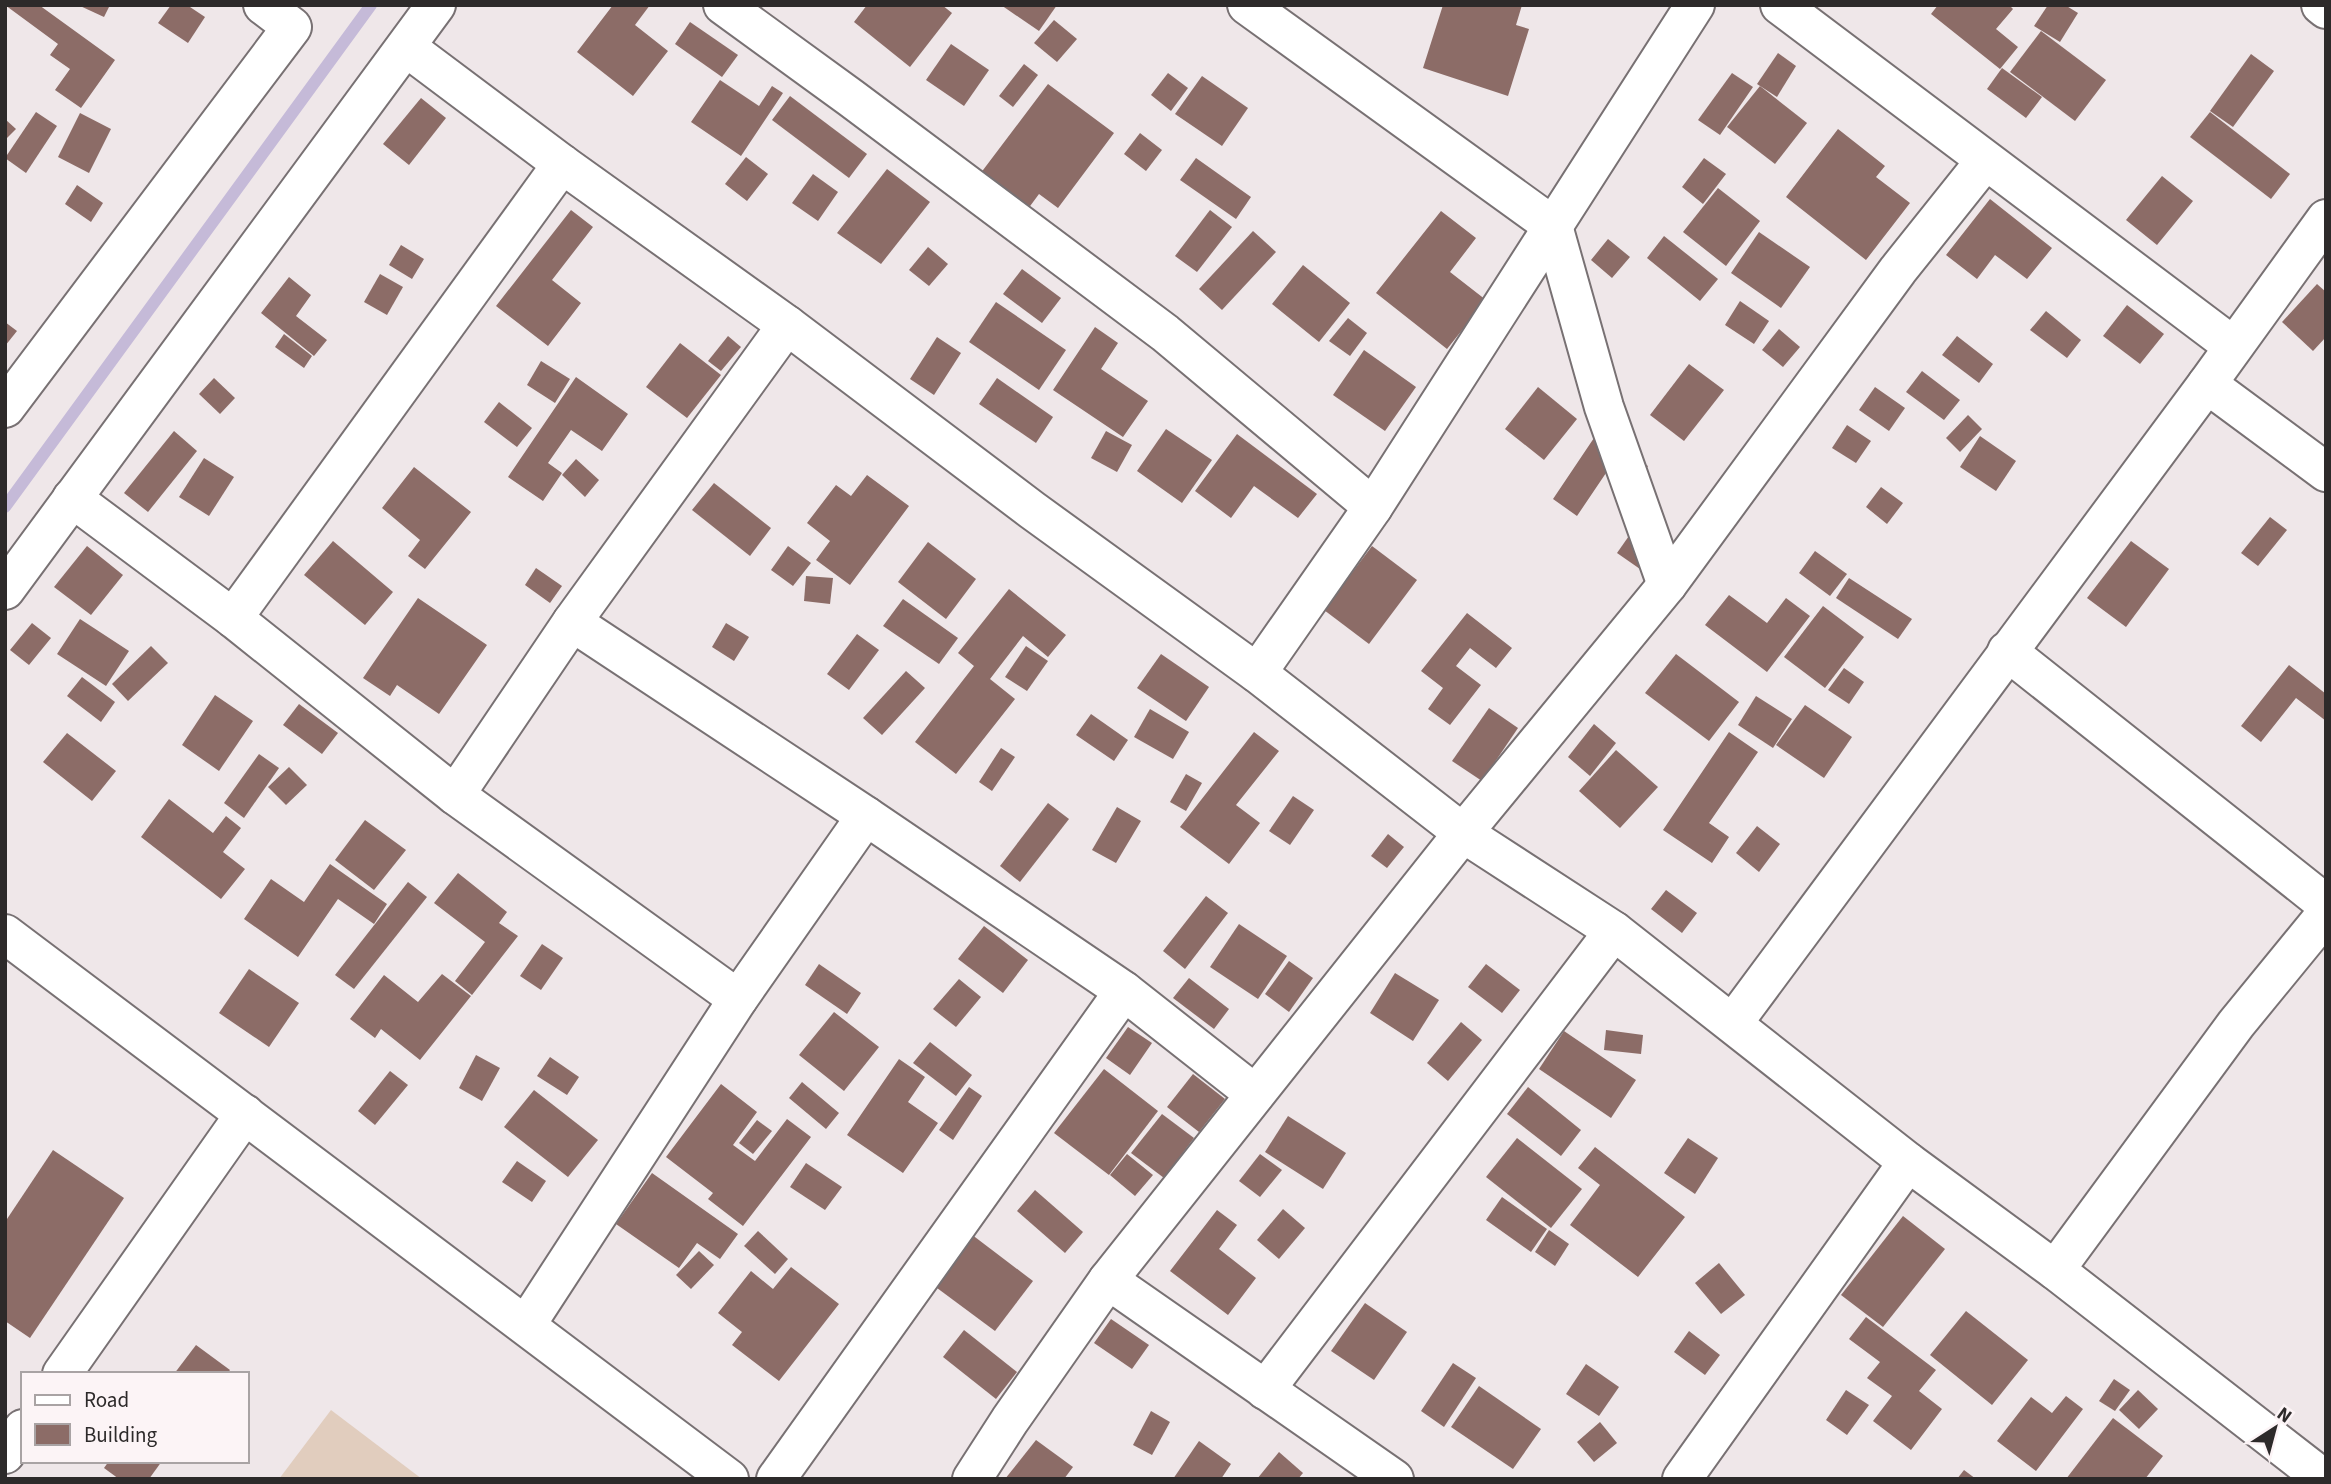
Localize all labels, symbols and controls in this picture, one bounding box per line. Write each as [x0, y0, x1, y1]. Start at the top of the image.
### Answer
legend [21, 1372, 248, 1463]
text: Road [84, 1385, 129, 1415]
north arrow [2240, 1393, 2310, 1463]
text: N [2271, 1401, 2297, 1430]
text: Building [84, 1420, 158, 1450]

